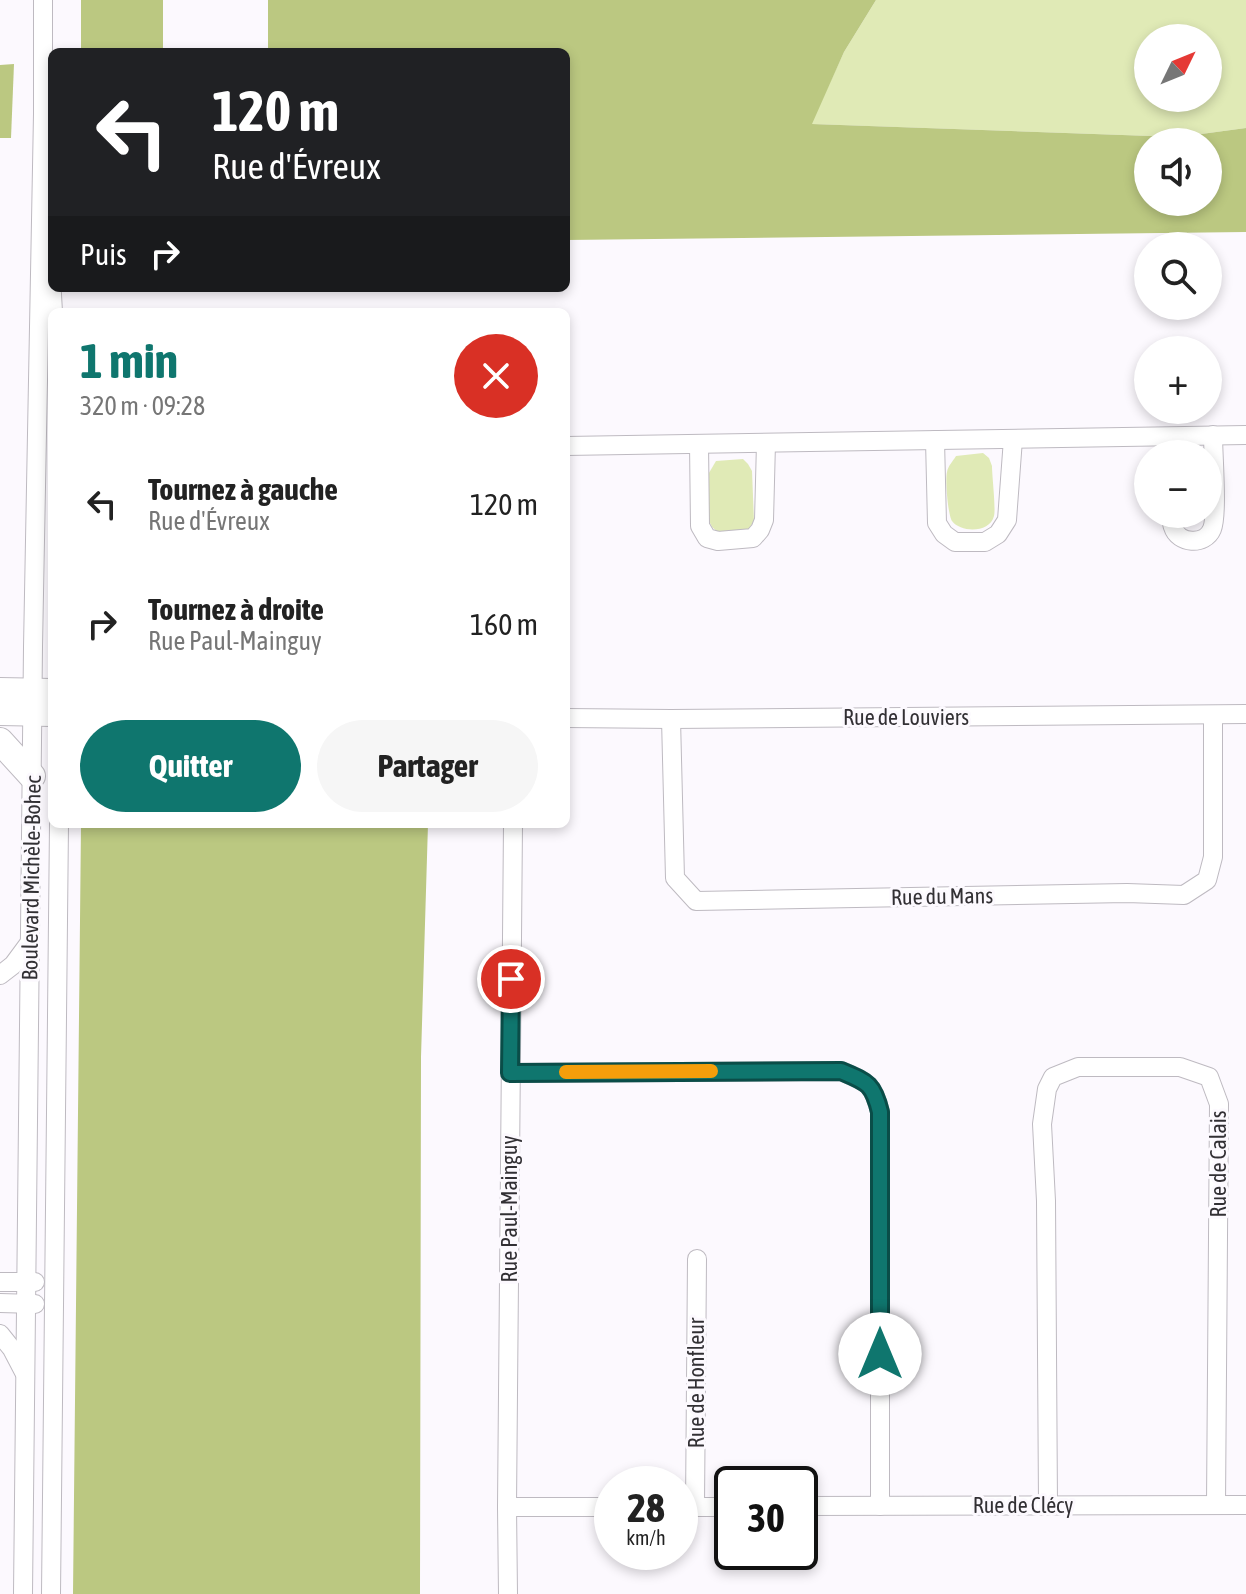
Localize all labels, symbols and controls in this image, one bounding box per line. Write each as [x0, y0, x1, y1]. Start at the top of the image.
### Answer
north arrow [1134, 24, 1222, 112]
map controls [1134, 24, 1222, 528]
text: 120 m [212, 79, 339, 143]
icon: left [80, 80, 184, 184]
button: sound [1134, 128, 1222, 216]
text: Rue d'Évreux [212, 145, 381, 187]
icon: right [143, 232, 187, 276]
button: search [1134, 232, 1222, 320]
text: Puis [80, 237, 127, 271]
text: 1 min [80, 333, 178, 388]
button: close [454, 334, 538, 418]
button: + [1134, 336, 1222, 424]
text: 320 m · 09:28 [80, 391, 205, 421]
button: − [1134, 440, 1222, 528]
text: Tournez à gauche [148, 472, 338, 506]
icon: left [80, 482, 124, 526]
text: 120 m [470, 487, 538, 521]
text: Rue d'Évreux [148, 506, 270, 536]
text: Tournez à droite [148, 592, 324, 626]
icon: right [80, 602, 124, 646]
text: 160 m [470, 607, 538, 641]
text: Rue Paul-Mainguy [148, 626, 322, 656]
street label: Rue de Louviers [843, 704, 969, 730]
button: Quitter [80, 720, 301, 812]
button: Partager [317, 720, 538, 812]
street label: Boulevard Michèle-Bohec [16, 774, 46, 981]
street label: Rue du Mans [891, 882, 994, 910]
pin [477, 945, 545, 1013]
icon: arrive [489, 957, 533, 1001]
street label: Rue de Calais [1205, 1110, 1231, 1218]
street label: Rue Paul-Mainguy [496, 1135, 522, 1283]
position arrow [838, 1312, 922, 1396]
street label: Rue de Honfleur [683, 1317, 709, 1448]
speed limit sign: 30 [714, 1466, 818, 1570]
text: 28 [627, 1485, 665, 1530]
street label: Rue de Clécy [973, 1492, 1073, 1518]
text: km/h [626, 1526, 666, 1549]

